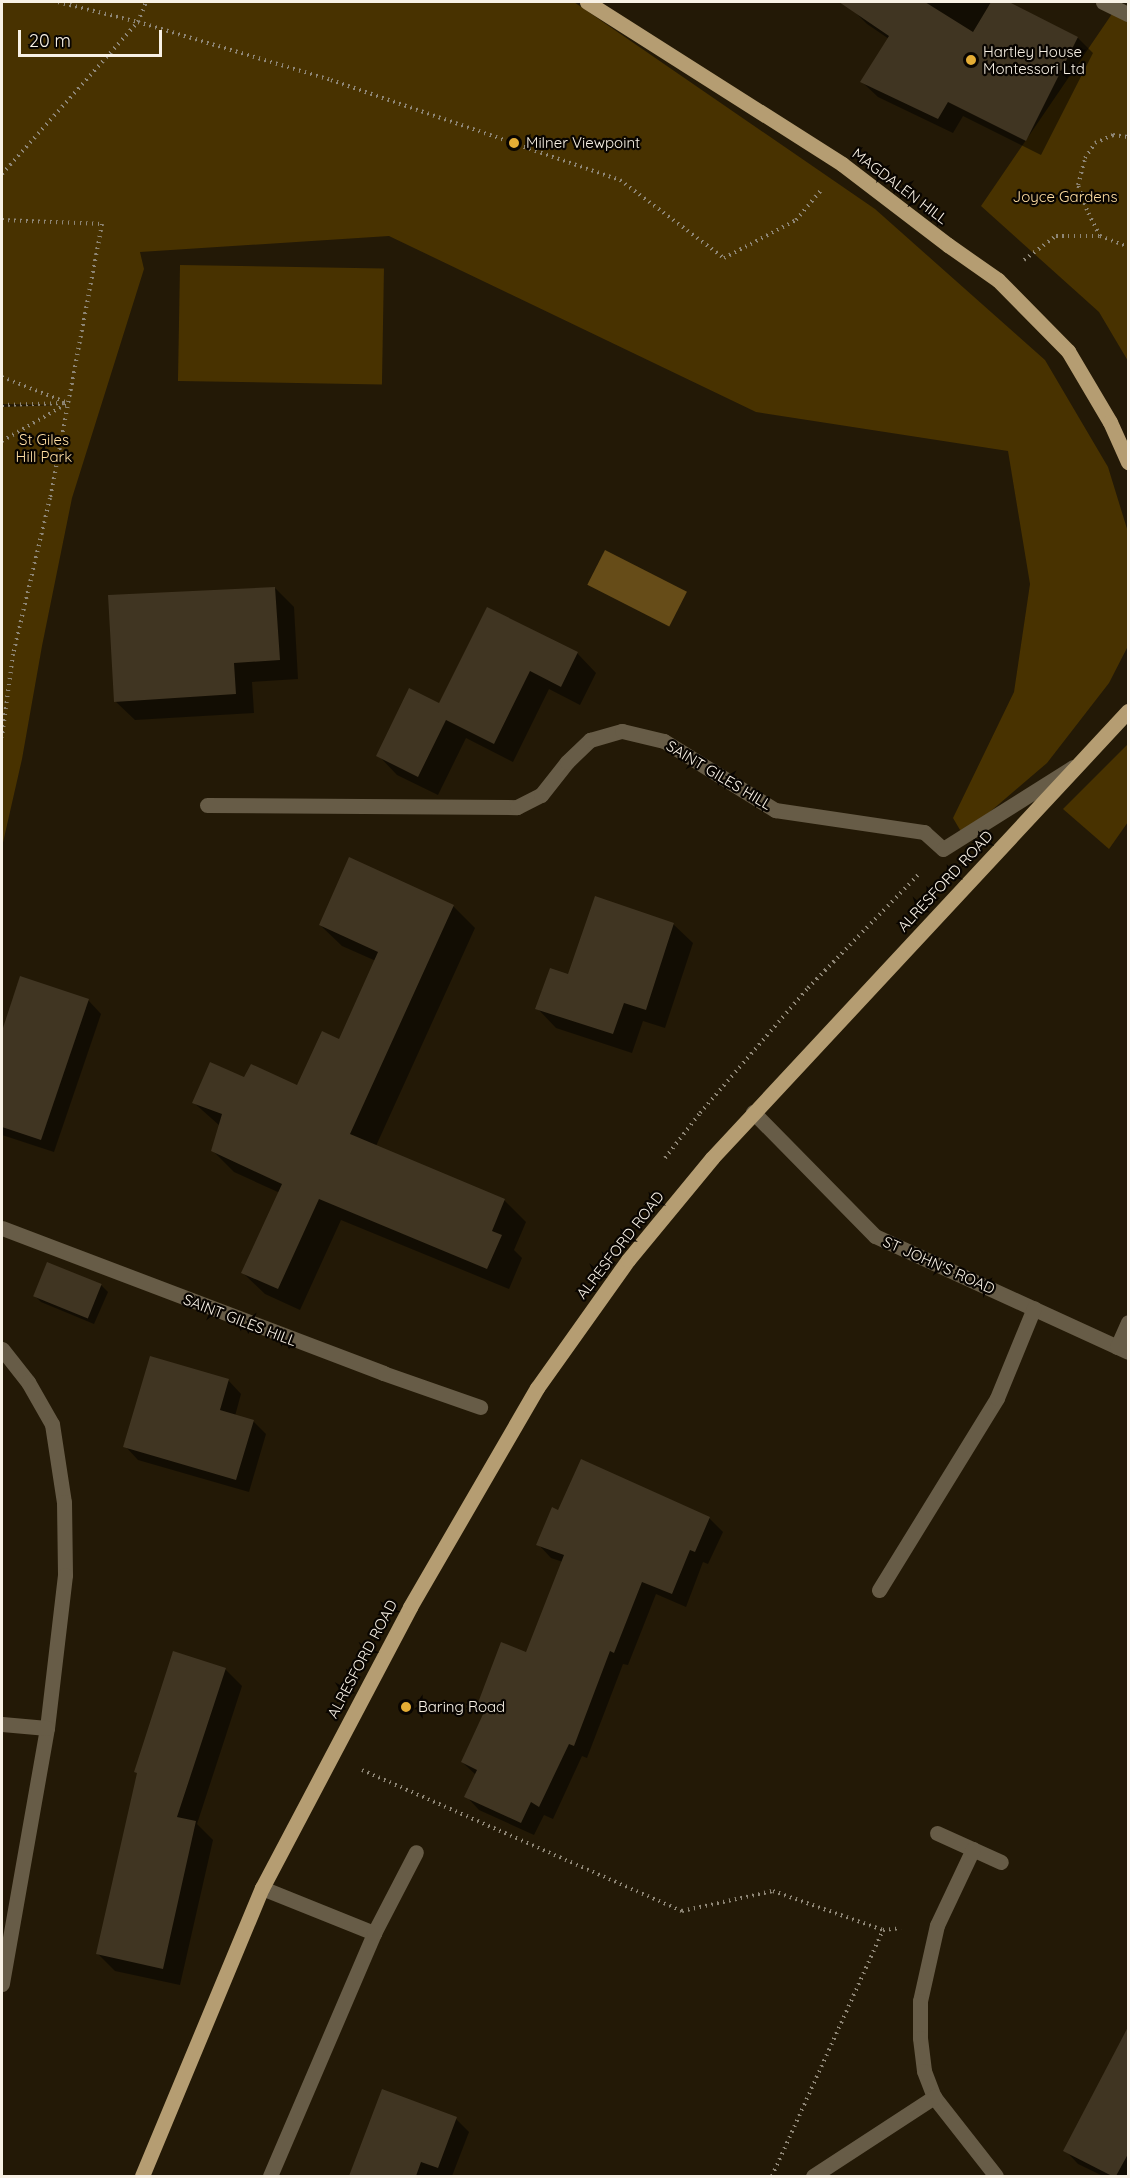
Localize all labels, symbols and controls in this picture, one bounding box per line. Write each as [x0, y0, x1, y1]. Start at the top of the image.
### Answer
scale bar [21, 18, 165, 56]
text: 20 m [29, 29, 71, 52]
place label: Hartley House Montessori Ltd [983, 42, 1085, 77]
marker: Hartley House Montessori Ltd [964, 53, 978, 67]
place label: Milner Viewpoint [526, 134, 640, 152]
marker: Milner Viewpoint [507, 136, 521, 150]
street label: MAGDALEN HILL [849, 144, 951, 228]
park label: Joyce Gardens [1013, 188, 1117, 206]
park label: St Giles Hill Park [16, 430, 72, 465]
street label: SAINT GILES HILL [663, 736, 775, 814]
street label: ALRESFORD ROAD [894, 827, 996, 935]
street label: ALRESFORD ROAD [573, 1188, 667, 1302]
street label: ST JOHN'S ROAD [880, 1232, 998, 1298]
street label: SAINT GILES HILL [181, 1290, 299, 1350]
street label: ALRESFORD ROAD [323, 1597, 401, 1721]
place label: Baring Road [418, 1698, 505, 1716]
marker: Baring Road [399, 1700, 413, 1714]

